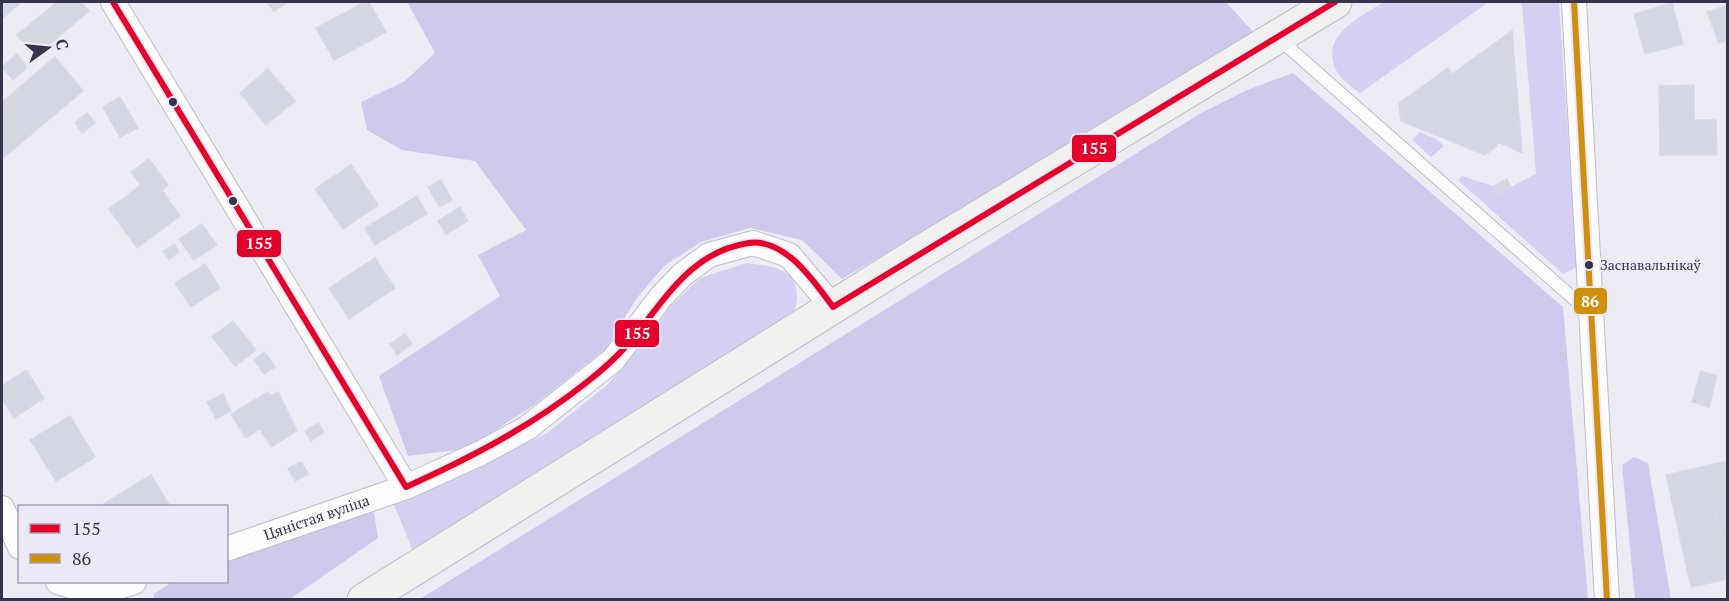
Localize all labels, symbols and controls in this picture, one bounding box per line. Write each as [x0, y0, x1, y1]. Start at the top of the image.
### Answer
north arrow [18, 18, 78, 78]
text: С [51, 36, 74, 52]
unlabelled marker [167, 96, 179, 108]
line badge: 155 [1071, 134, 1117, 163]
text: 155 [1080, 137, 1108, 159]
unlabelled marker [227, 195, 239, 207]
line badge: 155 [236, 229, 282, 258]
text: 155 [245, 232, 273, 254]
place label: Заснавальнікаў [1600, 255, 1702, 274]
marker: Заснавальнікаў [1583, 259, 1595, 271]
line badge: 86 [1573, 287, 1608, 315]
text: 86 [1581, 290, 1599, 312]
line badge: 155 [614, 319, 660, 348]
text: 155 [623, 322, 651, 344]
street label: Цяністая вуліца [261, 489, 372, 544]
legend [18, 505, 228, 583]
text: 155 [72, 516, 101, 540]
text: 86 [72, 546, 92, 570]

